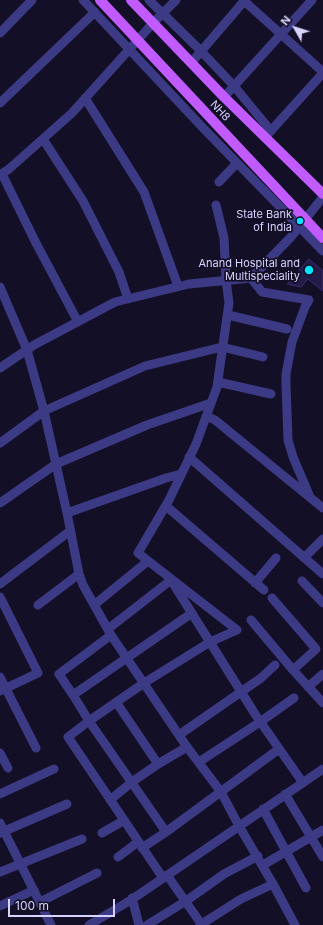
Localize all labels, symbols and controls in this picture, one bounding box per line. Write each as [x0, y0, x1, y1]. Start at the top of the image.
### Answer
north arrow [275, 8, 315, 48]
text: N [278, 13, 294, 28]
street label: NH8 [207, 98, 233, 124]
place label: State Bank of India [236, 208, 292, 234]
marker: State Bank of India [295, 216, 305, 226]
place label: Anand Hospital and Multispeciality [198, 257, 300, 283]
marker: Anand Hospital and Multispeciality [303, 264, 315, 276]
scale bar [10, 891, 117, 917]
text: 100 m [15, 898, 49, 913]

